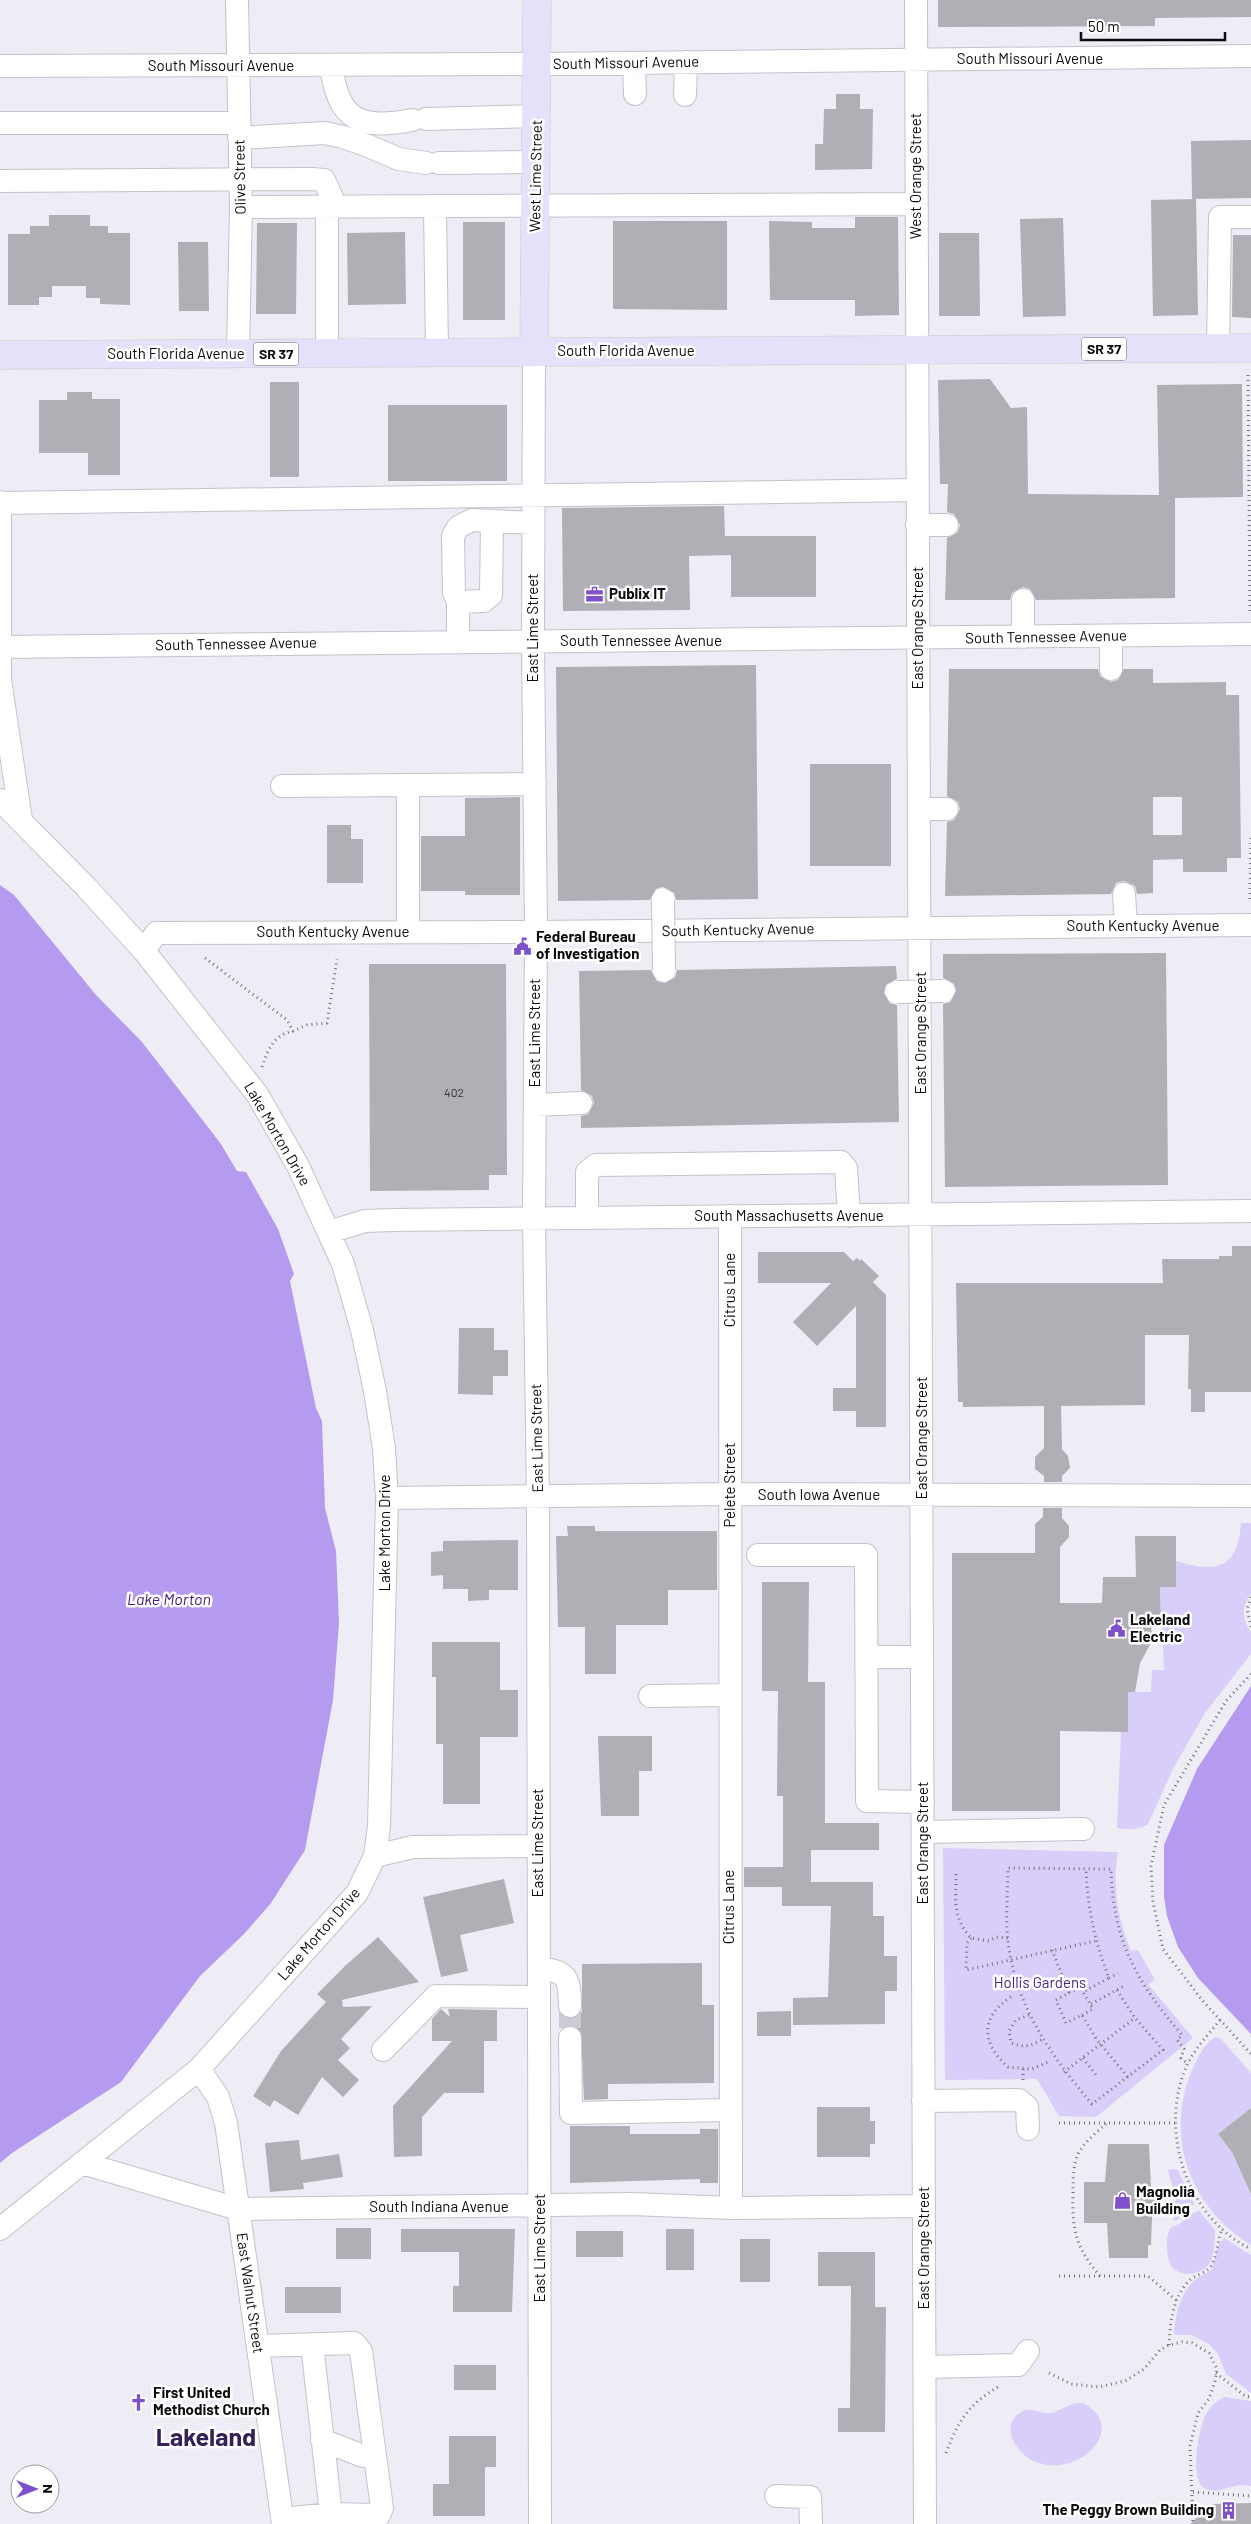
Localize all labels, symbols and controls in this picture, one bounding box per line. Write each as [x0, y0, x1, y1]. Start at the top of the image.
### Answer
scale bar [1081, 10, 1225, 42]
text: 50 m [1088, 17, 1120, 35]
street label: South Missouri Avenue [957, 49, 1103, 67]
street label: South Missouri Avenue [553, 52, 699, 72]
street label: South Missouri Avenue [148, 56, 294, 74]
street label: West Orange Street [906, 113, 924, 239]
street label: West Lime Street [525, 120, 545, 232]
street label: Olive Street [229, 139, 249, 215]
road number: SR 37 [1082, 338, 1126, 360]
street label: South Florida Avenue [557, 341, 695, 359]
road number: SR 37 [254, 342, 298, 366]
street label: South Florida Avenue [107, 344, 245, 362]
street label: East Orange Street [908, 567, 926, 689]
street label: East Lime Street [523, 574, 541, 683]
office icon: Publix IT [585, 584, 605, 604]
place label: Publix IT [609, 584, 666, 602]
street label: South Tennessee Avenue [965, 626, 1127, 646]
street label: South Tennessee Avenue [560, 631, 722, 649]
street label: South Tennessee Avenue [155, 633, 317, 653]
street label: South Kentucky Avenue [1067, 916, 1219, 934]
street label: South Kentucky Avenue [661, 919, 815, 939]
street label: South Kentucky Avenue [257, 922, 409, 940]
place label: Federal Bureau of Investigation [536, 927, 639, 962]
public building icon: Federal Bureau of Investigation [512, 936, 532, 956]
street label: East Orange Street [911, 972, 929, 1094]
street label: East Lime Street [525, 979, 543, 1088]
street label: Lake Morton Drive [241, 1078, 315, 1189]
house number: 402 [444, 1085, 464, 1099]
street label: South Massachusetts Avenue [694, 1206, 884, 1224]
street label: Citrus Lane [720, 1253, 738, 1327]
street label: East Orange Street [912, 1377, 930, 1499]
street label: East Lime Street [526, 1383, 546, 1493]
street label: Pelete Street [720, 1442, 738, 1528]
street label: Lake Morton Drive [375, 1475, 393, 1591]
street label: South Iowa Avenue [758, 1485, 880, 1503]
water label: Lake Morton [127, 1589, 211, 1608]
place label: Lakeland Electric [1130, 1610, 1190, 1645]
public building icon: Lakeland Electric [1106, 1619, 1126, 1639]
street label: East Orange Street [913, 1782, 931, 1904]
street label: East Lime Street [528, 1789, 546, 1898]
street label: Citrus Lane [719, 1870, 737, 1944]
street label: Lake Morton Drive [273, 1883, 363, 1983]
park label: Hollis Gardens [994, 1973, 1086, 1991]
place label: Magnolia Building [1136, 2182, 1195, 2217]
street label: East Orange Street [914, 2187, 932, 2309]
shop icon: Magnolia Building [1112, 2191, 1132, 2211]
street label: East Lime Street [530, 2194, 548, 2303]
street label: South Indiana Avenue [369, 2197, 509, 2215]
street label: East Walnut Street [234, 2231, 268, 2354]
place label: First United Methodist Church [153, 2383, 270, 2418]
church icon: First United Methodist Church [129, 2392, 149, 2412]
district label: Lakeland [156, 2421, 256, 2451]
north arrow [10, 2464, 60, 2514]
text: N [40, 2484, 57, 2494]
place label: The Peggy Brown Building [1042, 2500, 1214, 2518]
building icon: The Peggy Brown Building [1218, 2500, 1238, 2520]

